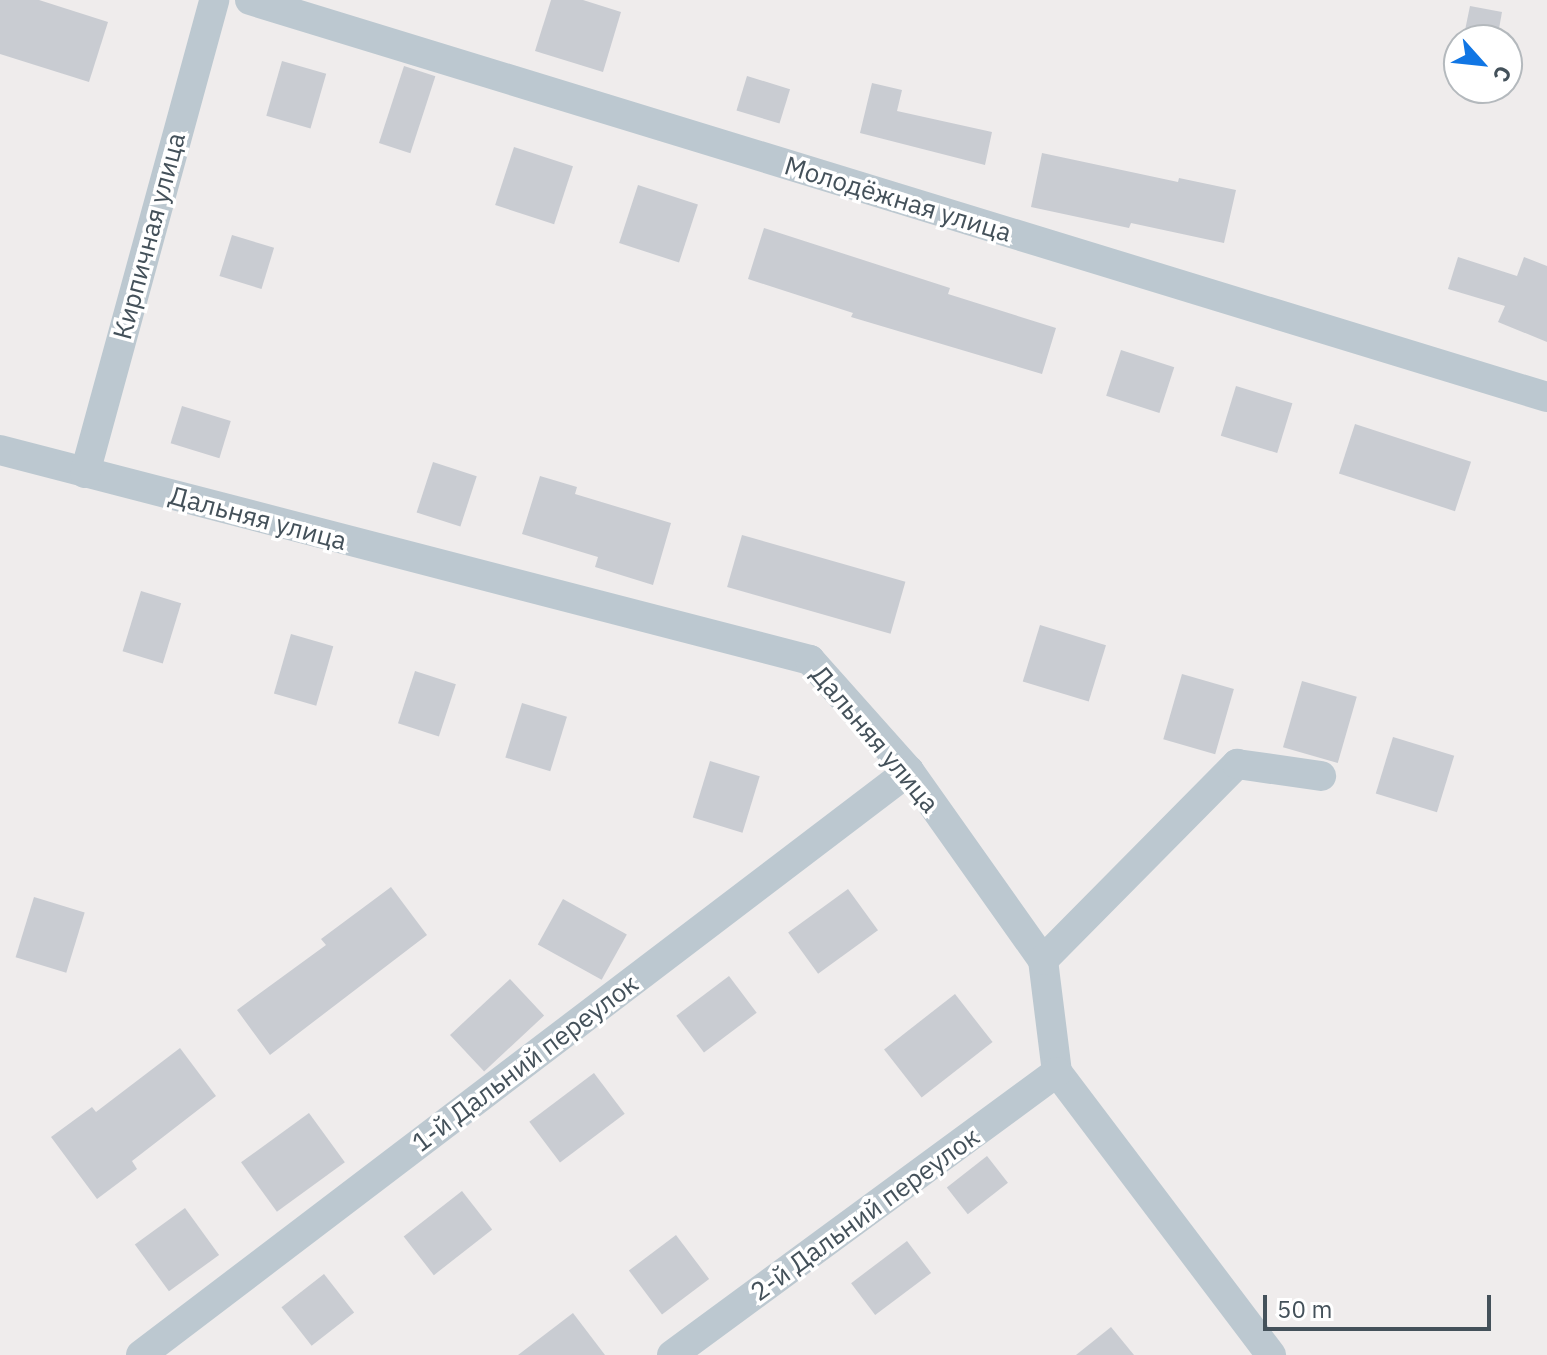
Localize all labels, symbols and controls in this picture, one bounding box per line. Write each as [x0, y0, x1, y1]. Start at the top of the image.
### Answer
north arrow [1443, 24, 1523, 104]
text: С [1487, 61, 1519, 87]
street label: Кирпичная улица [106, 129, 192, 343]
street label: Молодёжная улица [781, 150, 1015, 248]
street label: Дальняя улица [166, 479, 350, 557]
street label: Дальняя улица [804, 659, 946, 819]
street label: 1-й Дальний переулок [406, 968, 644, 1158]
street label: 2-й Дальний переулок [745, 1121, 985, 1307]
scale bar [1267, 1279, 1495, 1329]
text: 50 m [1277, 1293, 1332, 1325]

